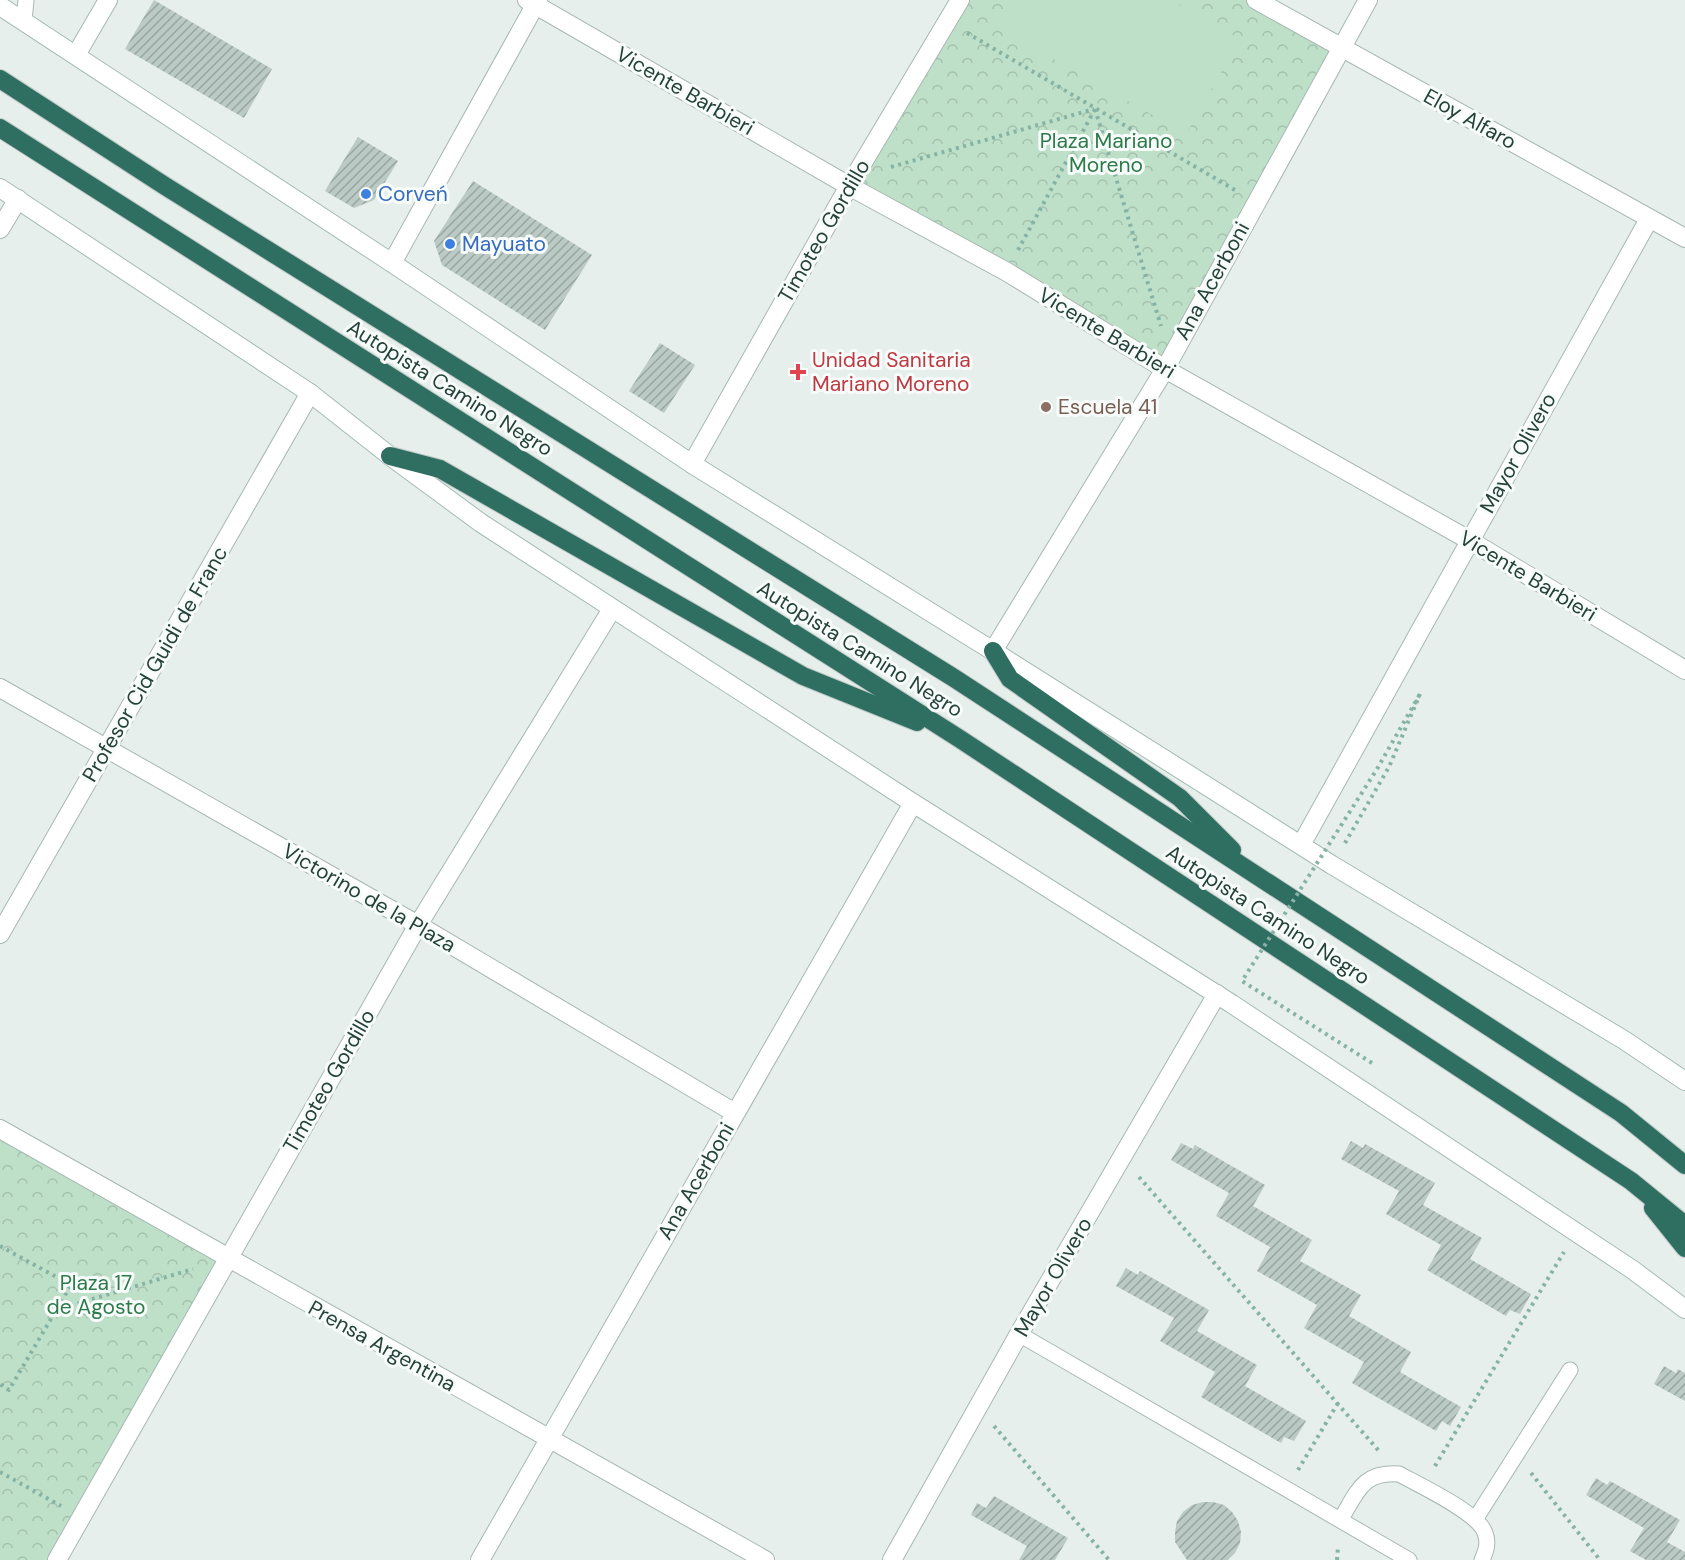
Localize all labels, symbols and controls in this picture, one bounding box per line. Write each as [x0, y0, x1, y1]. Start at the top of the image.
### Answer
street label: Vicente Barbieri [611, 40, 759, 142]
street label: Eloy Alfaro [1419, 82, 1521, 156]
park label: Plaza Mariano Moreno [1040, 127, 1172, 179]
street label: Timoteo Gordillo [772, 154, 876, 308]
place label: Corveń [378, 180, 448, 208]
marker: Corveń [359, 187, 373, 201]
street label: Ana Acerboni [1168, 217, 1256, 345]
place label: Mayuato [462, 230, 546, 258]
marker: Mayuato [443, 237, 457, 251]
street label: Vicente Barbieri [1033, 281, 1181, 385]
street label: Autopista Camino Negro [342, 313, 558, 463]
place label: Unidad Sanitaria Mariano Moreno [812, 346, 971, 398]
marker: Unidad Sanitaria Mariano Moreno [789, 363, 807, 381]
street label: Mayor Olivero [1473, 388, 1563, 518]
place label: Escuela 41 [1058, 393, 1157, 421]
marker: Escuela 41 [1039, 400, 1053, 414]
street label: Vicente Barbieri [1454, 524, 1602, 628]
street label: Profesor Cid Guidi de Franc [76, 541, 234, 787]
street label: Autopista Camino Negro [752, 574, 968, 724]
street label: Victorino de la Plaza [277, 837, 461, 959]
street label: Autopista Camino Negro [1161, 838, 1375, 992]
street label: Timoteo Gordillo [277, 1004, 381, 1158]
street label: Ana Acerboni [651, 1117, 741, 1245]
street label: Mayor Olivero [1007, 1212, 1099, 1342]
park label: Plaza 17 de Agosto [47, 1269, 145, 1321]
street label: Prensa Argentina [303, 1294, 461, 1398]

